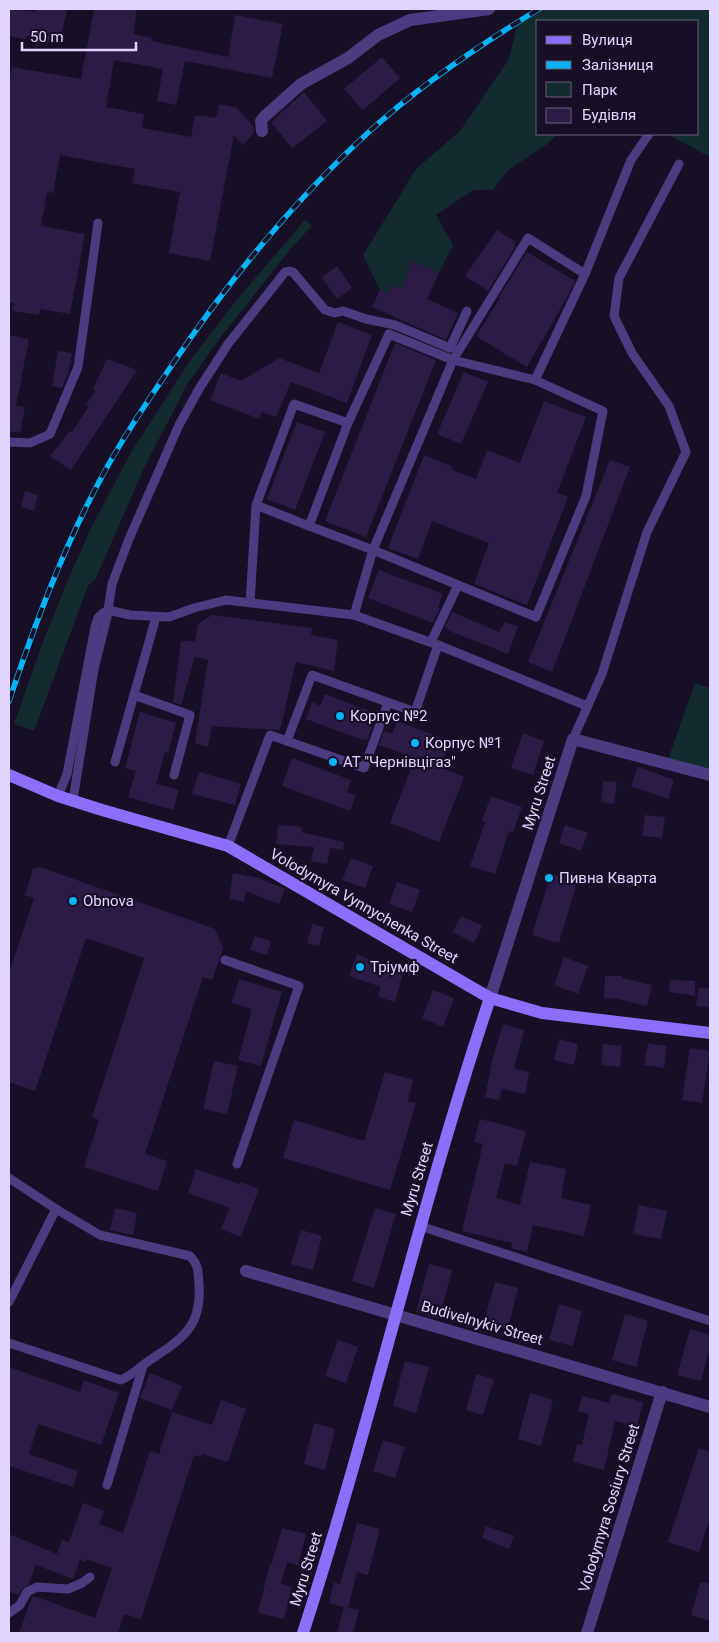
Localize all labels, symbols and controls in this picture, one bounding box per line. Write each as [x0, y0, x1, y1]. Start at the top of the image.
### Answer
scale bar [22, 20, 136, 52]
legend [536, 20, 699, 135]
text: 50 m [30, 28, 64, 46]
text: Вулиця [582, 31, 633, 49]
text: Залізниця [582, 56, 654, 74]
text: Парк [582, 81, 617, 99]
text: Будівля [582, 106, 636, 124]
place label: Корпус №2 [350, 707, 428, 725]
marker: Корпус №2 [334, 710, 346, 722]
place label: Корпус №1 [425, 734, 503, 752]
marker: Корпус №1 [409, 737, 421, 749]
place label: АТ "Чернівцігаз" [343, 753, 456, 771]
street label: Myru Street [519, 754, 559, 832]
marker: АТ "Чернівцігаз" [327, 756, 339, 768]
street label: Volodymyra Vynnychenka Street [267, 845, 461, 967]
place label: Пивна Кварта [559, 869, 657, 887]
marker: Пивна Кварта [543, 872, 555, 884]
place label: Obnova [83, 892, 134, 910]
marker: Obnova [67, 895, 79, 907]
place label: Тріумф [370, 958, 419, 976]
marker: Тріумф [354, 961, 366, 973]
street label: Myru Street [397, 1140, 437, 1218]
street label: Budivelnykiv Street [419, 1297, 545, 1349]
street label: Volodymyra Sosiury Street [575, 1422, 643, 1594]
street label: Myru Street [286, 1530, 326, 1608]

